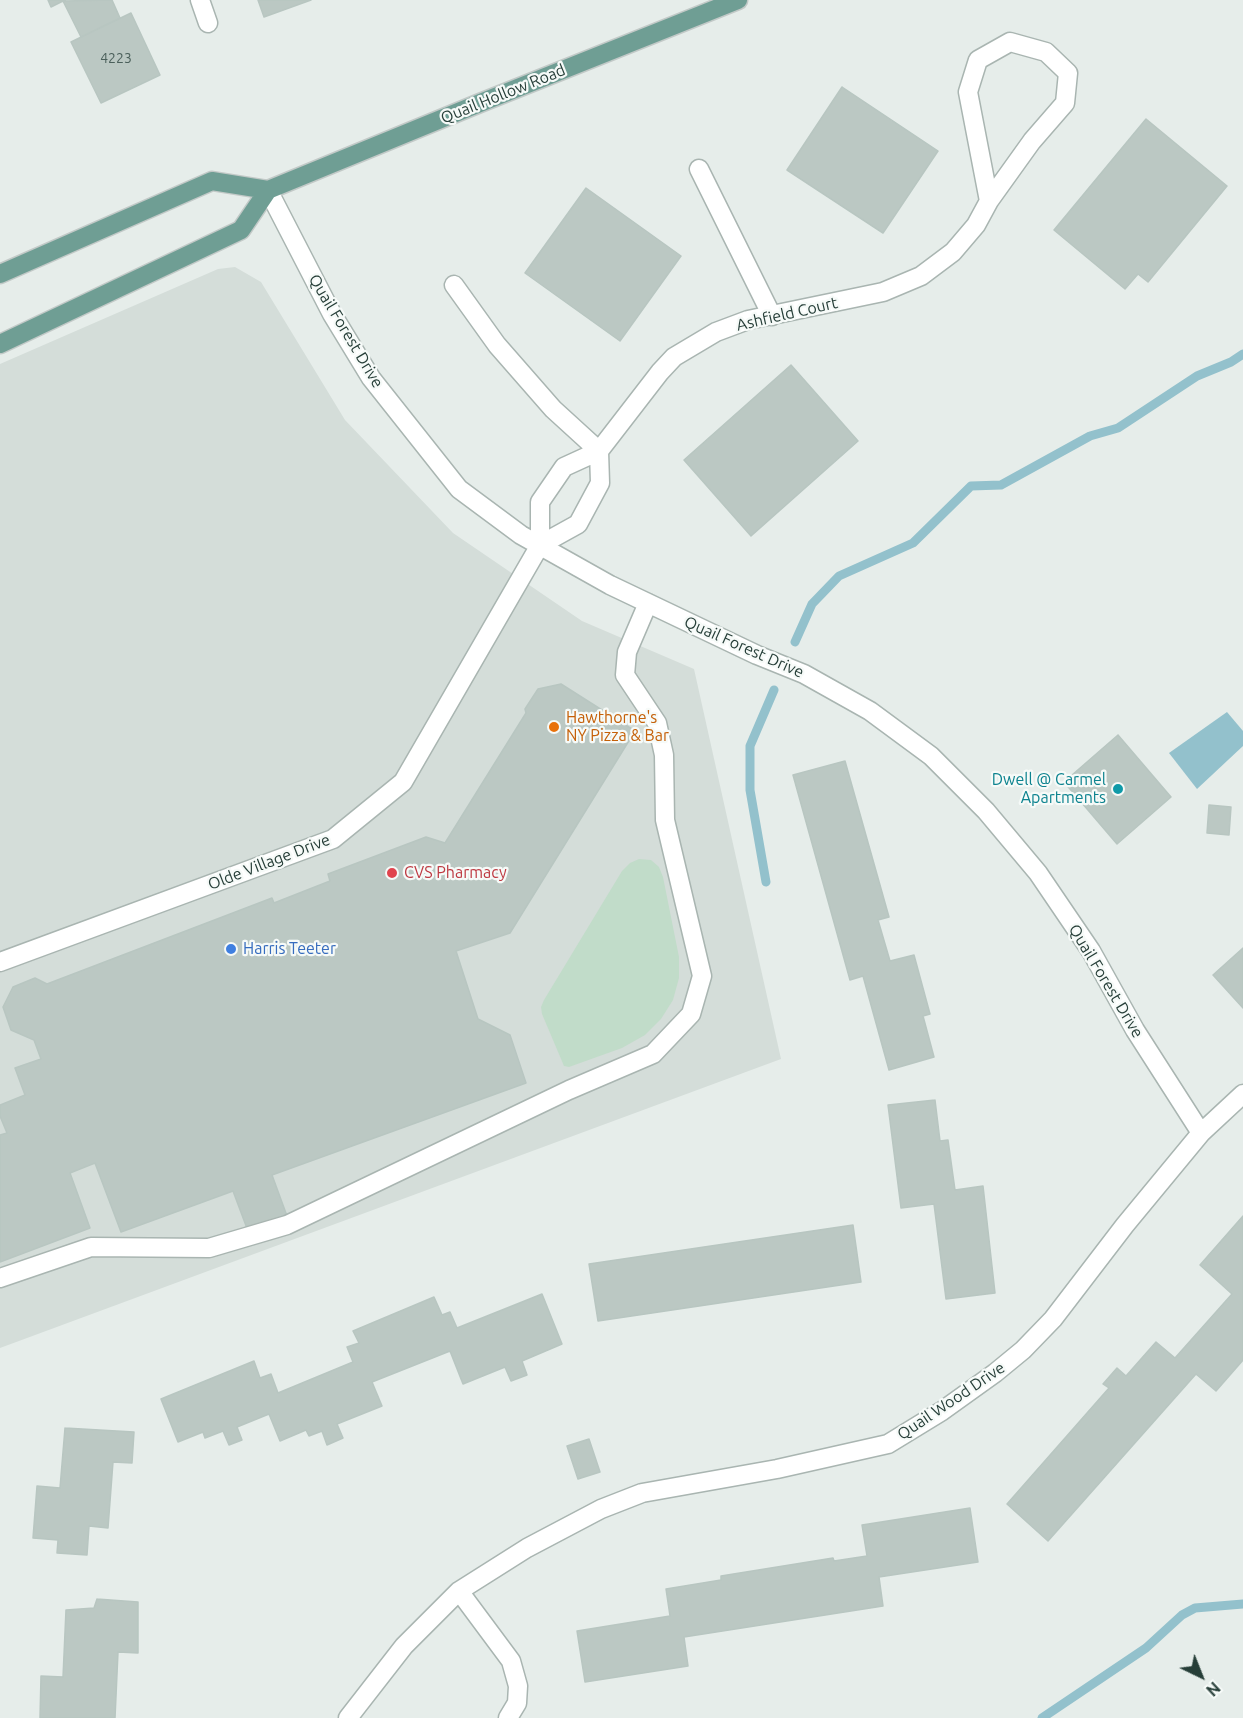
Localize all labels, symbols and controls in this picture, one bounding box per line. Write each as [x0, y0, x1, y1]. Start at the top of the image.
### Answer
house number: 4223 [100, 50, 132, 66]
street label: Quail Hollow Road [438, 60, 568, 128]
street label: Quail Forest Drive [305, 271, 387, 391]
street label: Ashfield Court [734, 293, 840, 335]
street label: Quail Forest Drive [681, 612, 807, 682]
place label: Hawthorne's NY Pizza & Bar [566, 708, 669, 746]
marker: Hawthorne's NY Pizza & Bar [547, 720, 561, 734]
place label: Dwell @ Carmel Apartments [992, 770, 1106, 808]
marker: Dwell @ Carmel Apartments [1111, 782, 1125, 796]
street label: Olde Village Drive [205, 830, 333, 894]
place label: CVS Pharmacy [404, 863, 507, 883]
marker: CVS Pharmacy [385, 866, 399, 880]
street label: Quail Forest Drive [1065, 921, 1147, 1041]
place label: Harris Teeter [243, 939, 336, 959]
marker: Harris Teeter [224, 942, 238, 956]
street label: Quail Wood Drive [894, 1358, 1008, 1444]
north arrow [1171, 1646, 1231, 1706]
text: N [1203, 1679, 1224, 1700]

